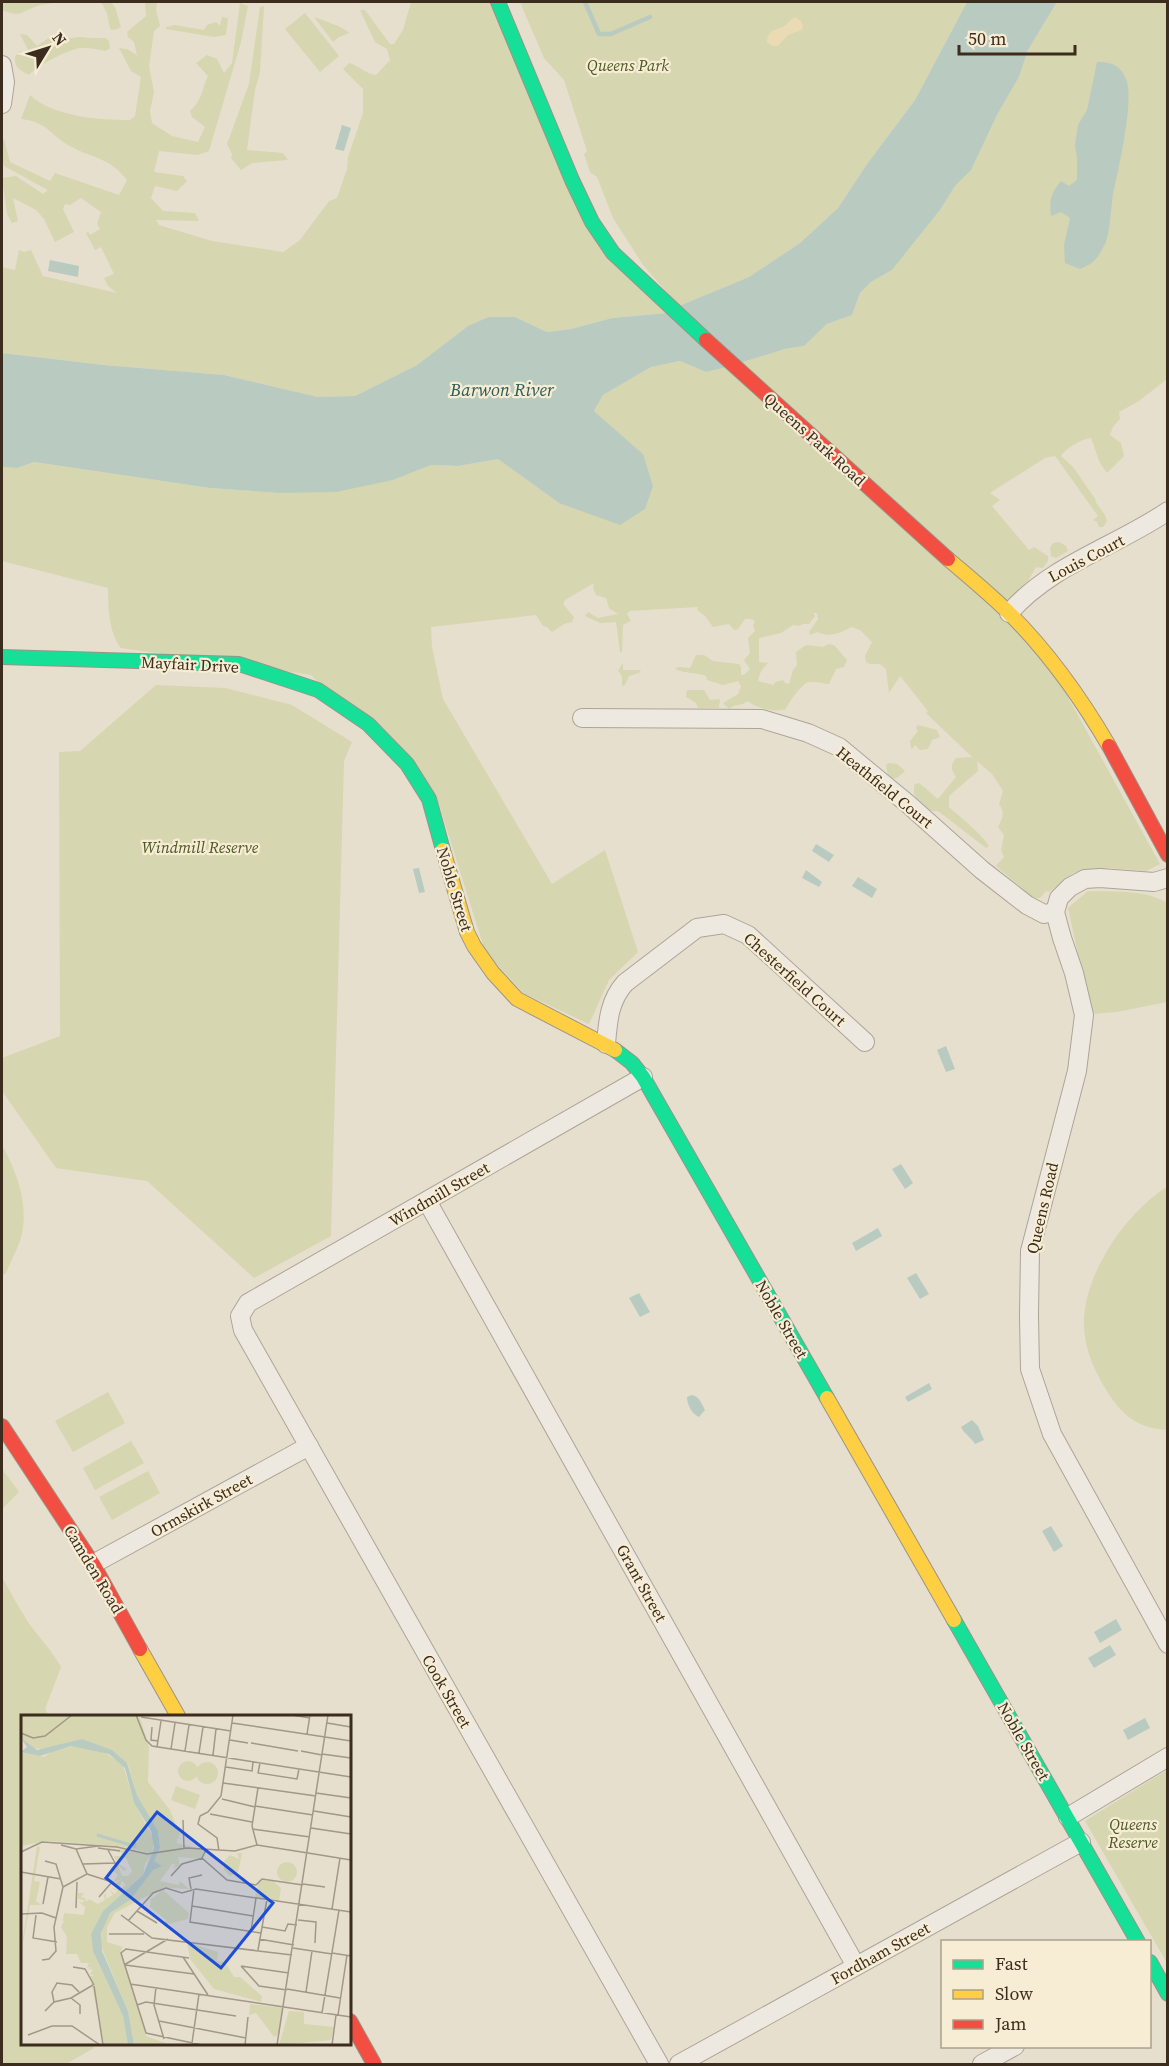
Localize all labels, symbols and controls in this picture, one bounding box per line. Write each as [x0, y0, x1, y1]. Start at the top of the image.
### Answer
north arrow [18, 18, 78, 78]
scale bar [959, 18, 1074, 56]
text: 50 m [968, 26, 1006, 51]
text: N [48, 27, 72, 50]
park label: Queens Park [587, 54, 669, 76]
water label: Barwon River [449, 377, 555, 402]
street label: Queens Park Road [759, 387, 871, 491]
street label: Louis Court [1044, 528, 1129, 587]
street label: Mayfair Drive [141, 650, 239, 678]
street label: Heathfield Court [832, 741, 939, 833]
park label: Windmill Reserve [142, 836, 259, 858]
street label: Noble Street [432, 844, 479, 935]
street label: Chesterfield Court [739, 927, 851, 1031]
street label: Windmill Street [385, 1156, 494, 1232]
street label: Queens Road [1021, 1160, 1063, 1256]
street label: Noble Street [751, 1276, 814, 1363]
street label: Ormskirk Street [146, 1468, 257, 1542]
street label: Camden Road [59, 1521, 129, 1617]
street label: Grant Street [612, 1540, 673, 1626]
street label: Cook Street [417, 1650, 477, 1732]
street label: Noble Street [993, 1698, 1056, 1785]
inset map [21, 1715, 351, 2045]
park label: Queens Reserve [1107, 1813, 1158, 1853]
street label: Fordham Street [826, 1916, 934, 1989]
legend [941, 1940, 1151, 2048]
text: Fast [995, 1951, 1028, 1976]
text: Slow [995, 1981, 1033, 2006]
text: Jam [994, 2011, 1027, 2036]

